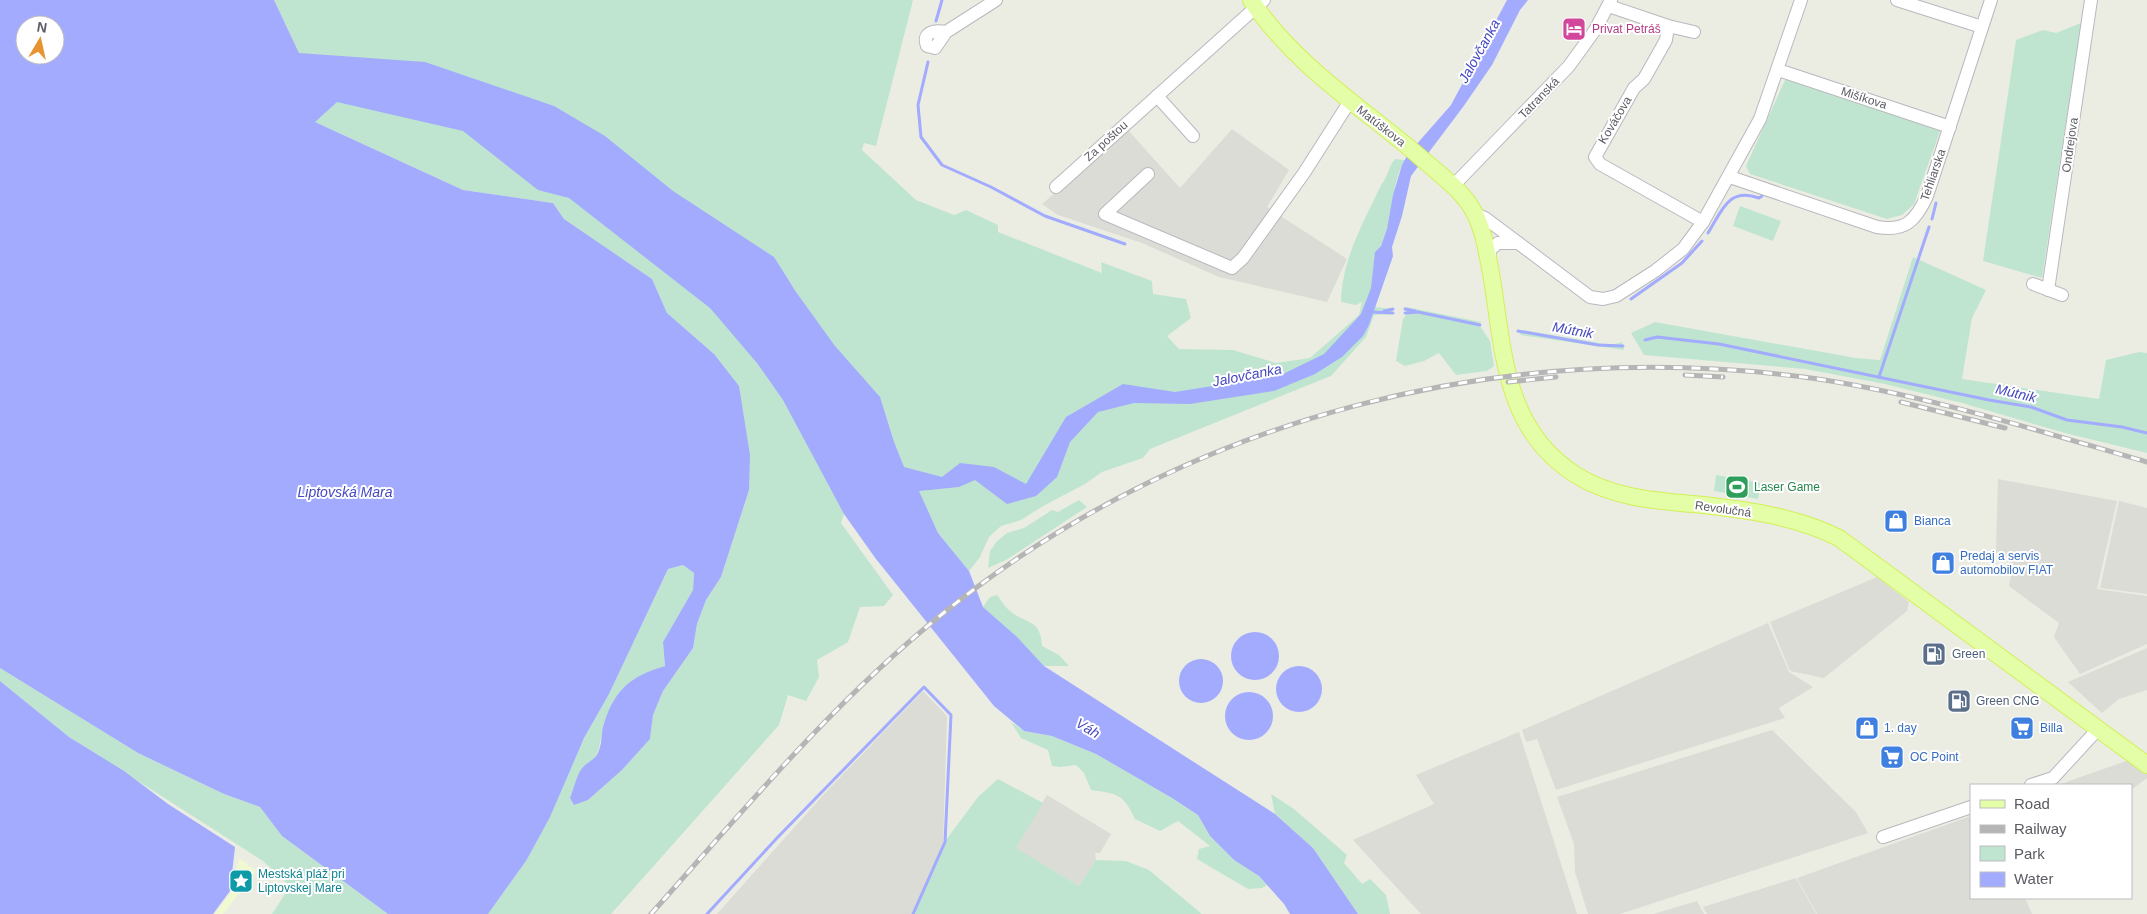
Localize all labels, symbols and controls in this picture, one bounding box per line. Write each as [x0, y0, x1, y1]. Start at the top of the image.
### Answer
north arrow [15, 15, 65, 65]
water label: Jalovčanka [1455, 16, 1503, 86]
hotel icon: Privat Petráš [1561, 16, 1587, 42]
text: N [36, 18, 48, 36]
place label: Privat Petráš [1592, 22, 1661, 36]
street label: Tatranská [1516, 74, 1562, 122]
street label: Mišíkova [1839, 84, 1889, 112]
street label: Kováčova [1595, 94, 1635, 146]
street label: Matúškova [1354, 103, 1408, 150]
street label: Ondrejova [2059, 116, 2081, 173]
street label: Za poštou [1081, 118, 1131, 164]
street label: Tehliarska [1918, 147, 1949, 203]
water label: Mútnik [1551, 319, 1596, 342]
water label: Jalovčanka [1210, 360, 1283, 390]
water label: Mútnik [1994, 381, 2039, 406]
sports icon: Laser Game [1724, 474, 1750, 500]
place label: Laser Game [1754, 480, 1820, 494]
water label: Liptovská Mara [298, 484, 393, 500]
street label: Revolučná [1694, 498, 1752, 520]
shop icon: Bianca [1883, 508, 1909, 534]
place label: Bianca [1914, 514, 1951, 528]
place label: Predaj a servis automobilov FIAT [1960, 549, 2054, 577]
shop icon: Predaj a servis automobilov FIAT [1930, 550, 1956, 576]
fuel station icon: Green [1921, 641, 1947, 667]
place label: Green [1952, 647, 1985, 661]
fuel station icon: Green CNG [1946, 688, 1972, 714]
place label: Green CNG [1976, 694, 2039, 708]
water label: Váh [1073, 715, 1103, 741]
shop icon: 1. day [1854, 715, 1880, 741]
supermarket icon: Billa [2009, 715, 2035, 741]
place label: 1. day [1884, 721, 1917, 735]
place label: Billa [2040, 721, 2063, 735]
supermarket icon: OC Point [1879, 744, 1905, 770]
place label: OC Point [1910, 750, 1959, 764]
legend [1970, 784, 2132, 899]
text: Road [2014, 795, 2050, 812]
text: Railway [2014, 820, 2067, 837]
text: Park [2014, 845, 2045, 862]
place label: Mestská pláž pri Liptovskej Mare [258, 867, 345, 895]
place icon: Mestská pláž pri Liptovskej Mare [228, 868, 254, 894]
text: Water [2014, 870, 2053, 887]

